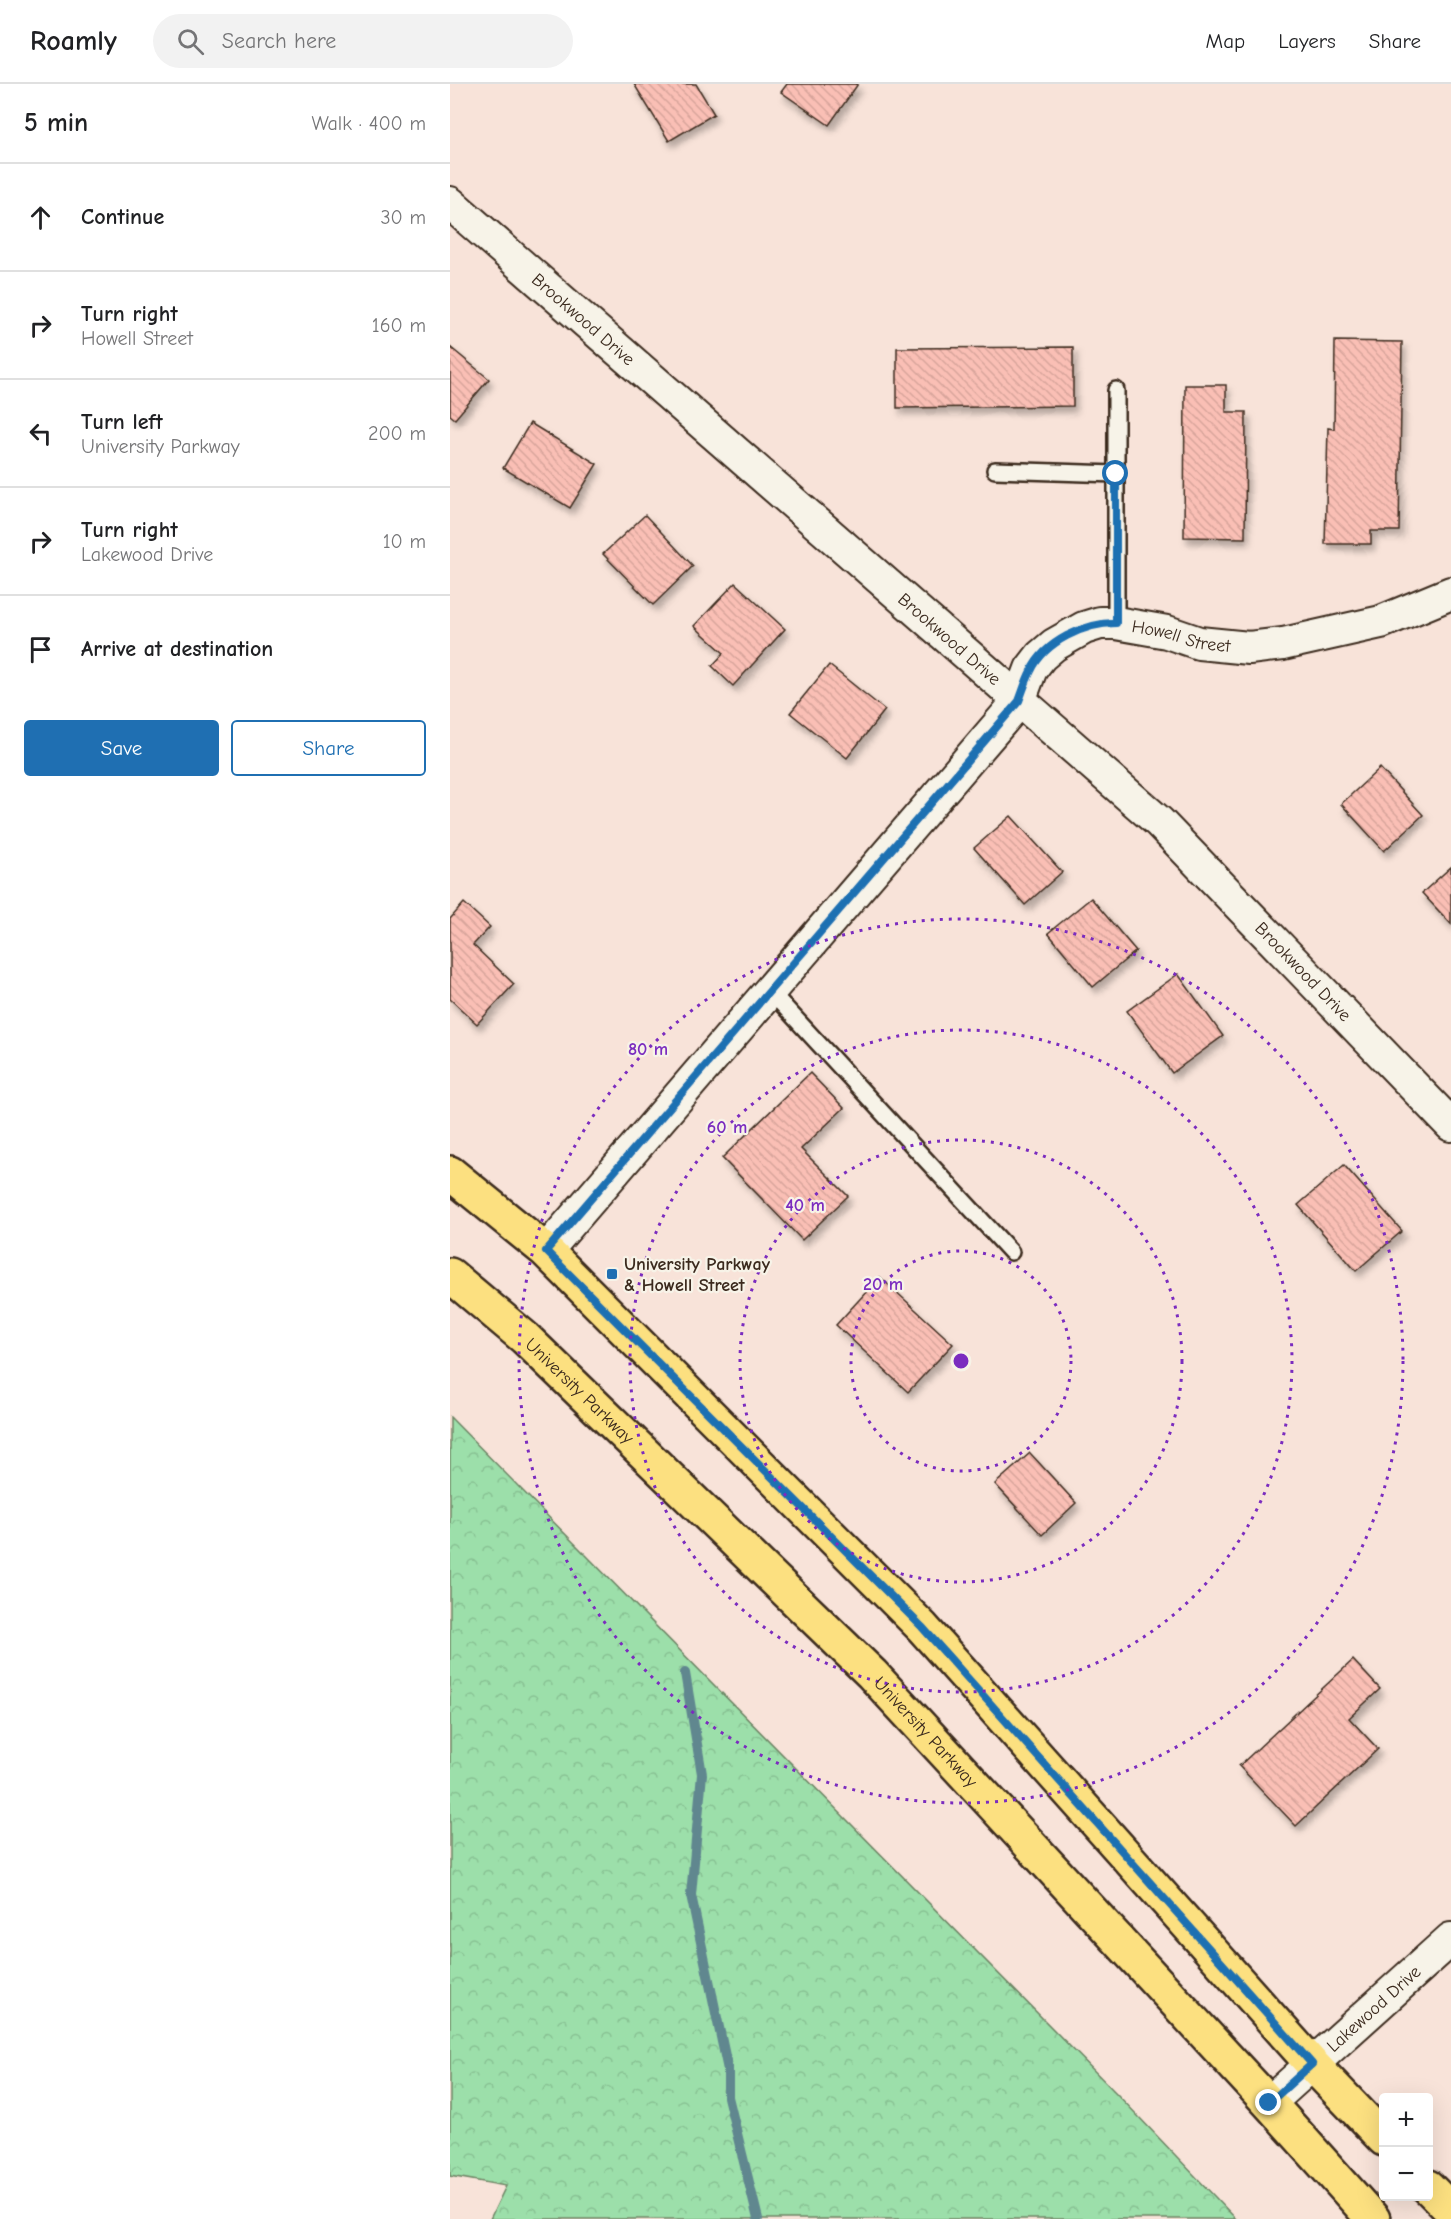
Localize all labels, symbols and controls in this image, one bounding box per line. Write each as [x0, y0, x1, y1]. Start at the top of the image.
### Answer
search box [153, 14, 573, 68]
text: Roamly [30, 25, 117, 57]
icon: search [174, 25, 207, 58]
text: Search here [222, 28, 336, 54]
text: Map [1206, 29, 1245, 53]
text: Layers [1278, 29, 1336, 53]
text: Share [1369, 29, 1421, 53]
text: 5 min [24, 108, 88, 138]
text: Walk · 400 m [312, 112, 426, 135]
icon: ahead [24, 201, 57, 234]
text: Continue [81, 204, 164, 230]
text: 30 m [380, 206, 426, 229]
street label: Brookwood Drive [527, 269, 639, 370]
text: Turn right [81, 301, 178, 327]
icon: right [24, 309, 57, 342]
text: 160 m [372, 314, 426, 337]
text: Howell Street [81, 327, 193, 350]
text: Turn left [81, 409, 163, 435]
icon: left [24, 417, 57, 450]
text: 200 m [368, 422, 426, 445]
text: University Parkway [81, 435, 240, 458]
route start [1102, 460, 1128, 486]
text: Turn right [81, 517, 178, 543]
icon: right [24, 525, 57, 558]
text: 10 m [383, 530, 426, 553]
text: Lakewood Drive [81, 543, 213, 566]
street label: Brookwood Drive [893, 589, 1005, 690]
street label: Howell Street [1130, 616, 1232, 657]
icon: arrive [24, 633, 57, 666]
text: Arrive at destination [81, 636, 273, 662]
button: Save [24, 720, 219, 776]
button: Share [231, 720, 426, 776]
street label: Brookwood Drive [1250, 918, 1355, 1026]
text: 80 m [628, 1039, 668, 1060]
text: 60 m [707, 1117, 747, 1138]
text: 40 m [785, 1195, 825, 1216]
place label: University Parkway & Howell Street [624, 1254, 771, 1296]
marker: University Parkway & Howell Street [605, 1267, 619, 1281]
text: 20 m [863, 1274, 903, 1295]
street label: University Parkway [521, 1334, 639, 1449]
centre of rings [951, 1351, 971, 1371]
street label: University Parkway [869, 1673, 982, 1793]
street label: Lakewood Drive [1323, 1961, 1425, 2057]
route end [1255, 2089, 1281, 2115]
map controls [1379, 2093, 1433, 2201]
button: + [1379, 2093, 1433, 2147]
button: − [1379, 2147, 1433, 2201]

